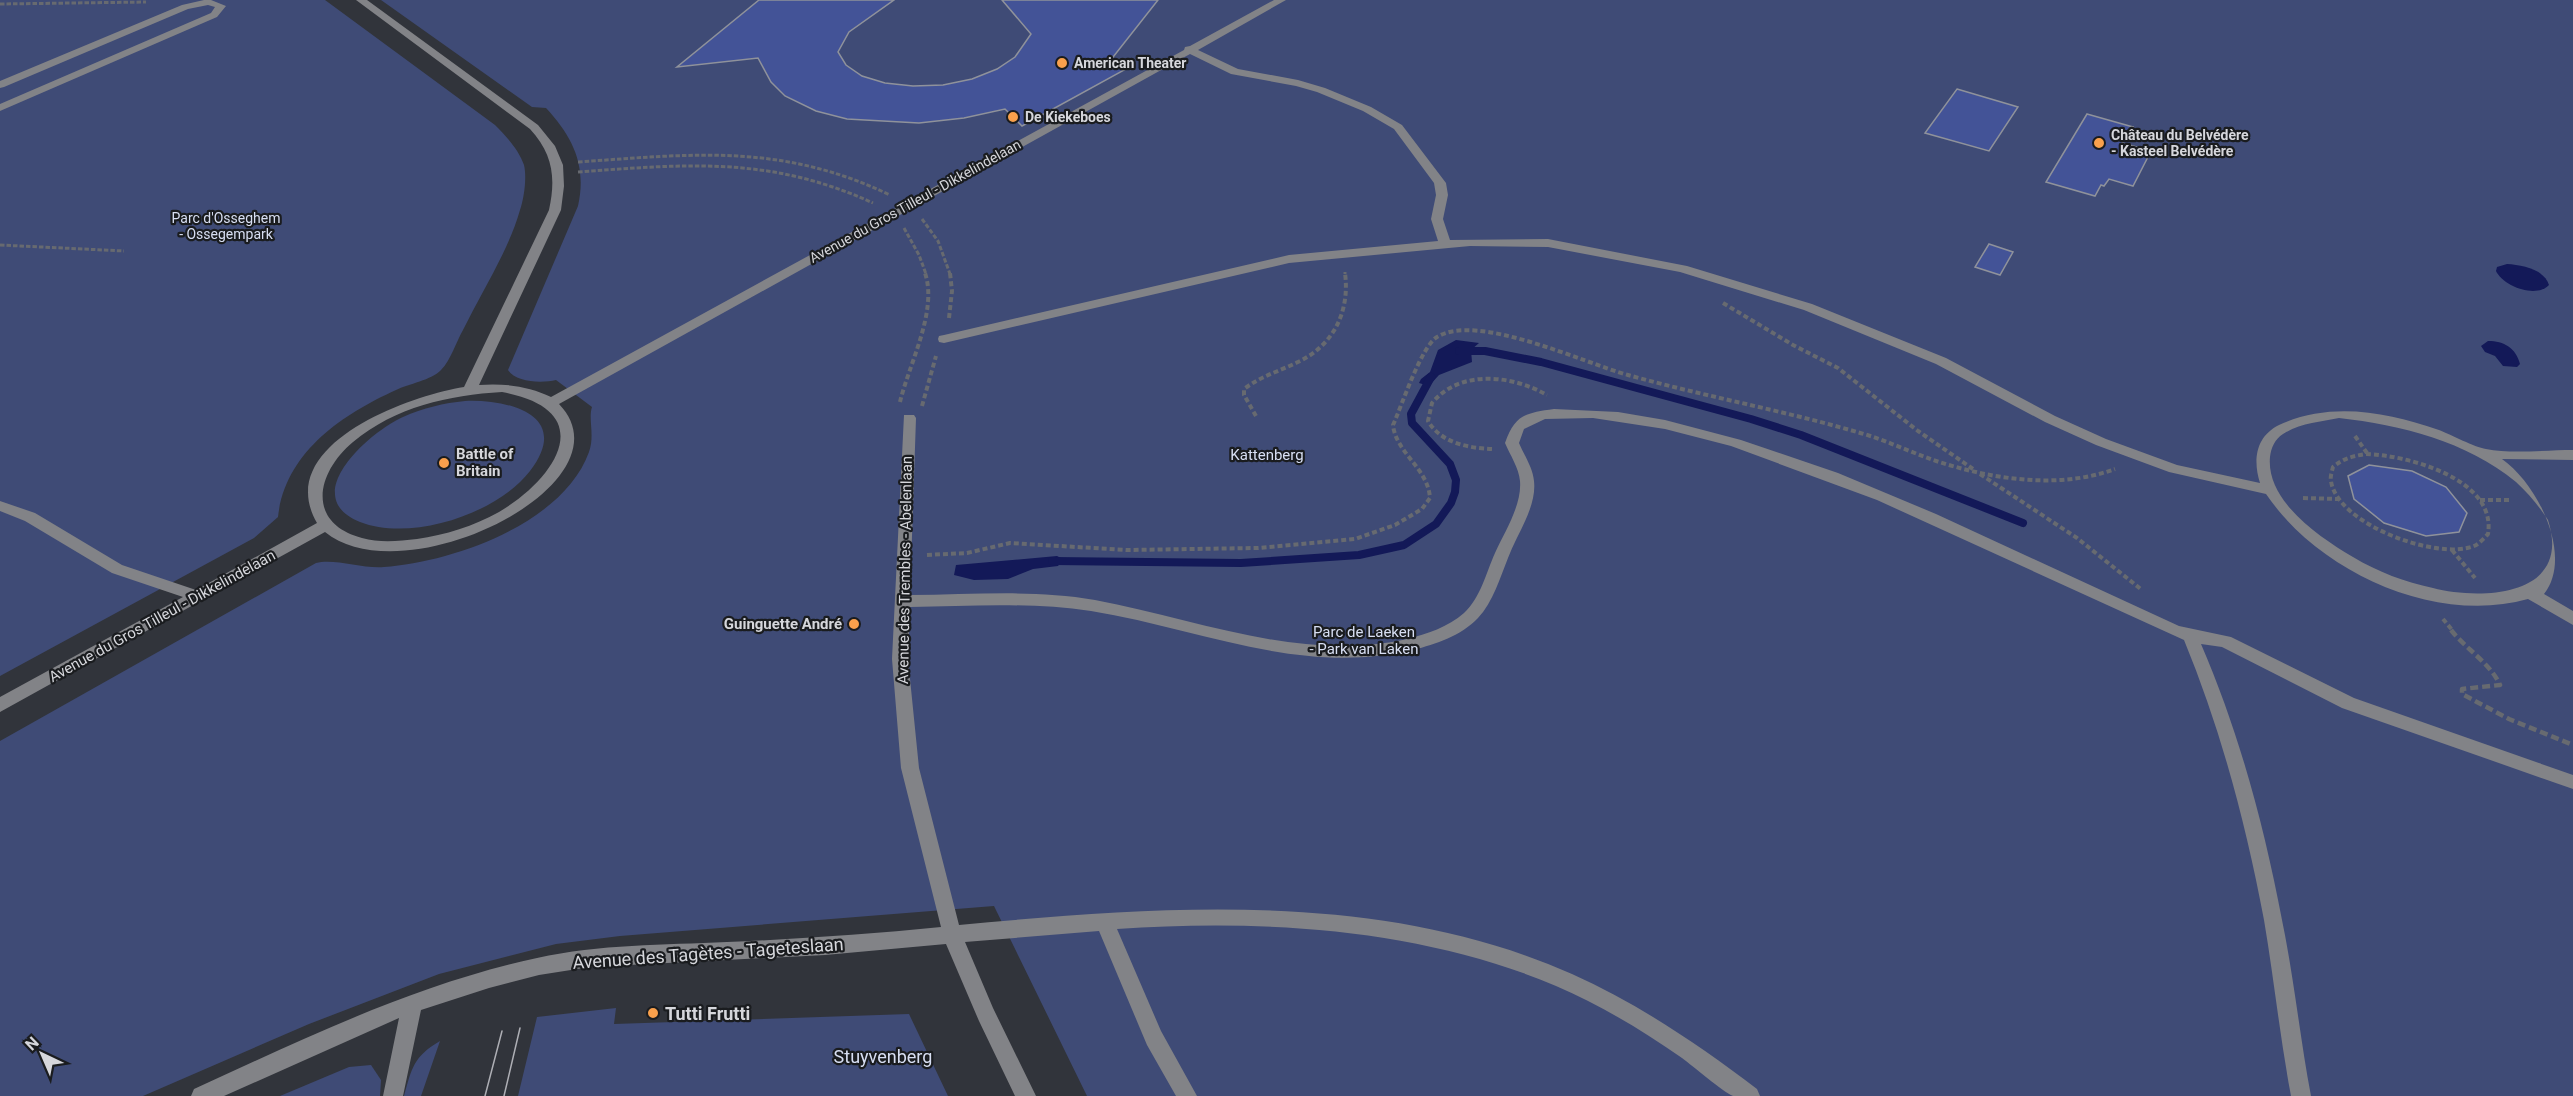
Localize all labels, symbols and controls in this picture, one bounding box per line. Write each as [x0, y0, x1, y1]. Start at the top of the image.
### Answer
place label: American Theater [1074, 55, 1186, 71]
marker: American Theater [1055, 56, 1069, 70]
place label: De Kiekeboes [1025, 109, 1111, 125]
marker: De Kiekeboes [1006, 110, 1020, 124]
place label: Château du Belvédère - Kasteel Belvédère [2111, 127, 2249, 159]
street label: Avenue du Gros Tilleul - Dikkelindelaan [807, 136, 1023, 266]
marker: Château du Belvédère - Kasteel Belvédère [2092, 136, 2106, 150]
park label: Parc d'Osseghem - Ossegempark [172, 210, 280, 242]
place label: Battle of Britain [456, 445, 514, 480]
park label: Kattenberg [1230, 446, 1304, 464]
marker: Battle of Britain [437, 456, 451, 470]
street label: Avenue des Trembles - Abelenlaan [894, 456, 916, 684]
street label: Avenue du Gros Tilleul - Dikkelindelaan [46, 546, 278, 686]
place label: Guinguette André [724, 615, 842, 633]
marker: Guinguette André [847, 617, 861, 631]
park label: Parc de Laeken - Park van Laken [1309, 623, 1419, 658]
street label: Avenue des Tagètes - Tageteslaan [572, 933, 844, 973]
place label: Tutti Frutti [665, 1003, 750, 1024]
marker: Tutti Frutti [646, 1006, 660, 1020]
north arrow [12, 1024, 72, 1084]
text: N [21, 1033, 43, 1054]
park label: Stuyvenberg [834, 1046, 932, 1067]

